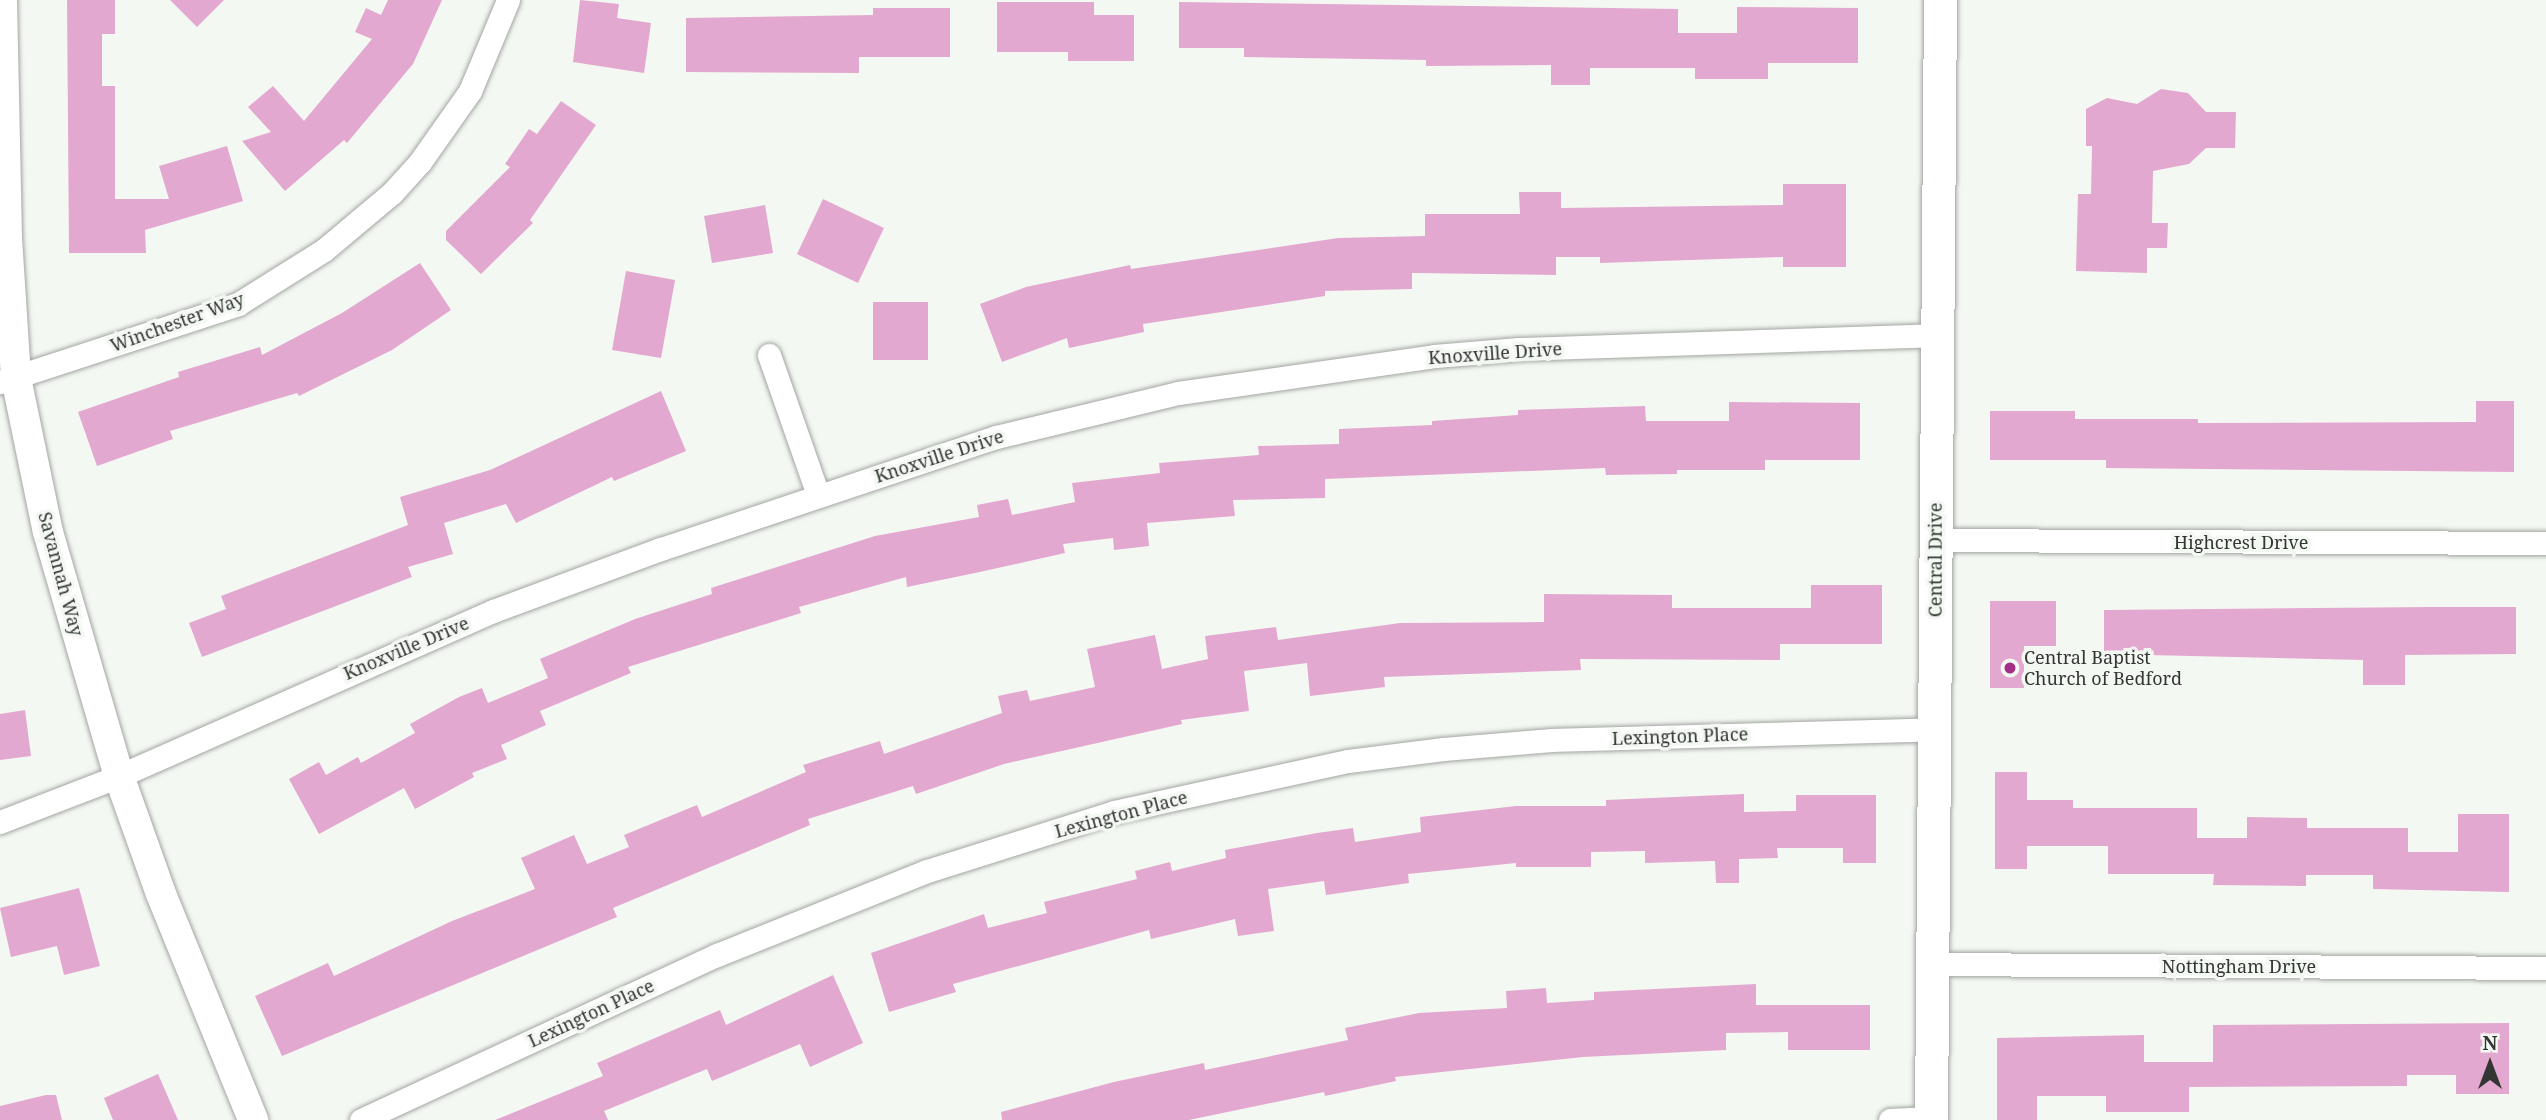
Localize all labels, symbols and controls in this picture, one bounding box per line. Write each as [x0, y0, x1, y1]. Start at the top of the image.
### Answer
street label: Winchester Way [107, 288, 247, 356]
street label: Knoxville Drive [1427, 338, 1563, 368]
street label: Knoxville Drive [872, 425, 1006, 487]
street label: Central Drive [1924, 503, 1946, 617]
street label: Savannah Way [34, 510, 88, 638]
street label: Highcrest Drive [2174, 531, 2308, 553]
street label: Knoxville Drive [340, 612, 472, 684]
place label: Central Baptist Church of Bedford [2024, 647, 2182, 690]
marker: Central Baptist Church of Bedford [2002, 660, 2018, 676]
street label: Lexington Place [1611, 723, 1749, 749]
street label: Lexington Place [1052, 786, 1190, 842]
street label: Nottingham Drive [2162, 955, 2316, 977]
street label: Lexington Place [525, 974, 657, 1052]
north arrow [2455, 1029, 2525, 1099]
text: N [2483, 1030, 2497, 1056]

